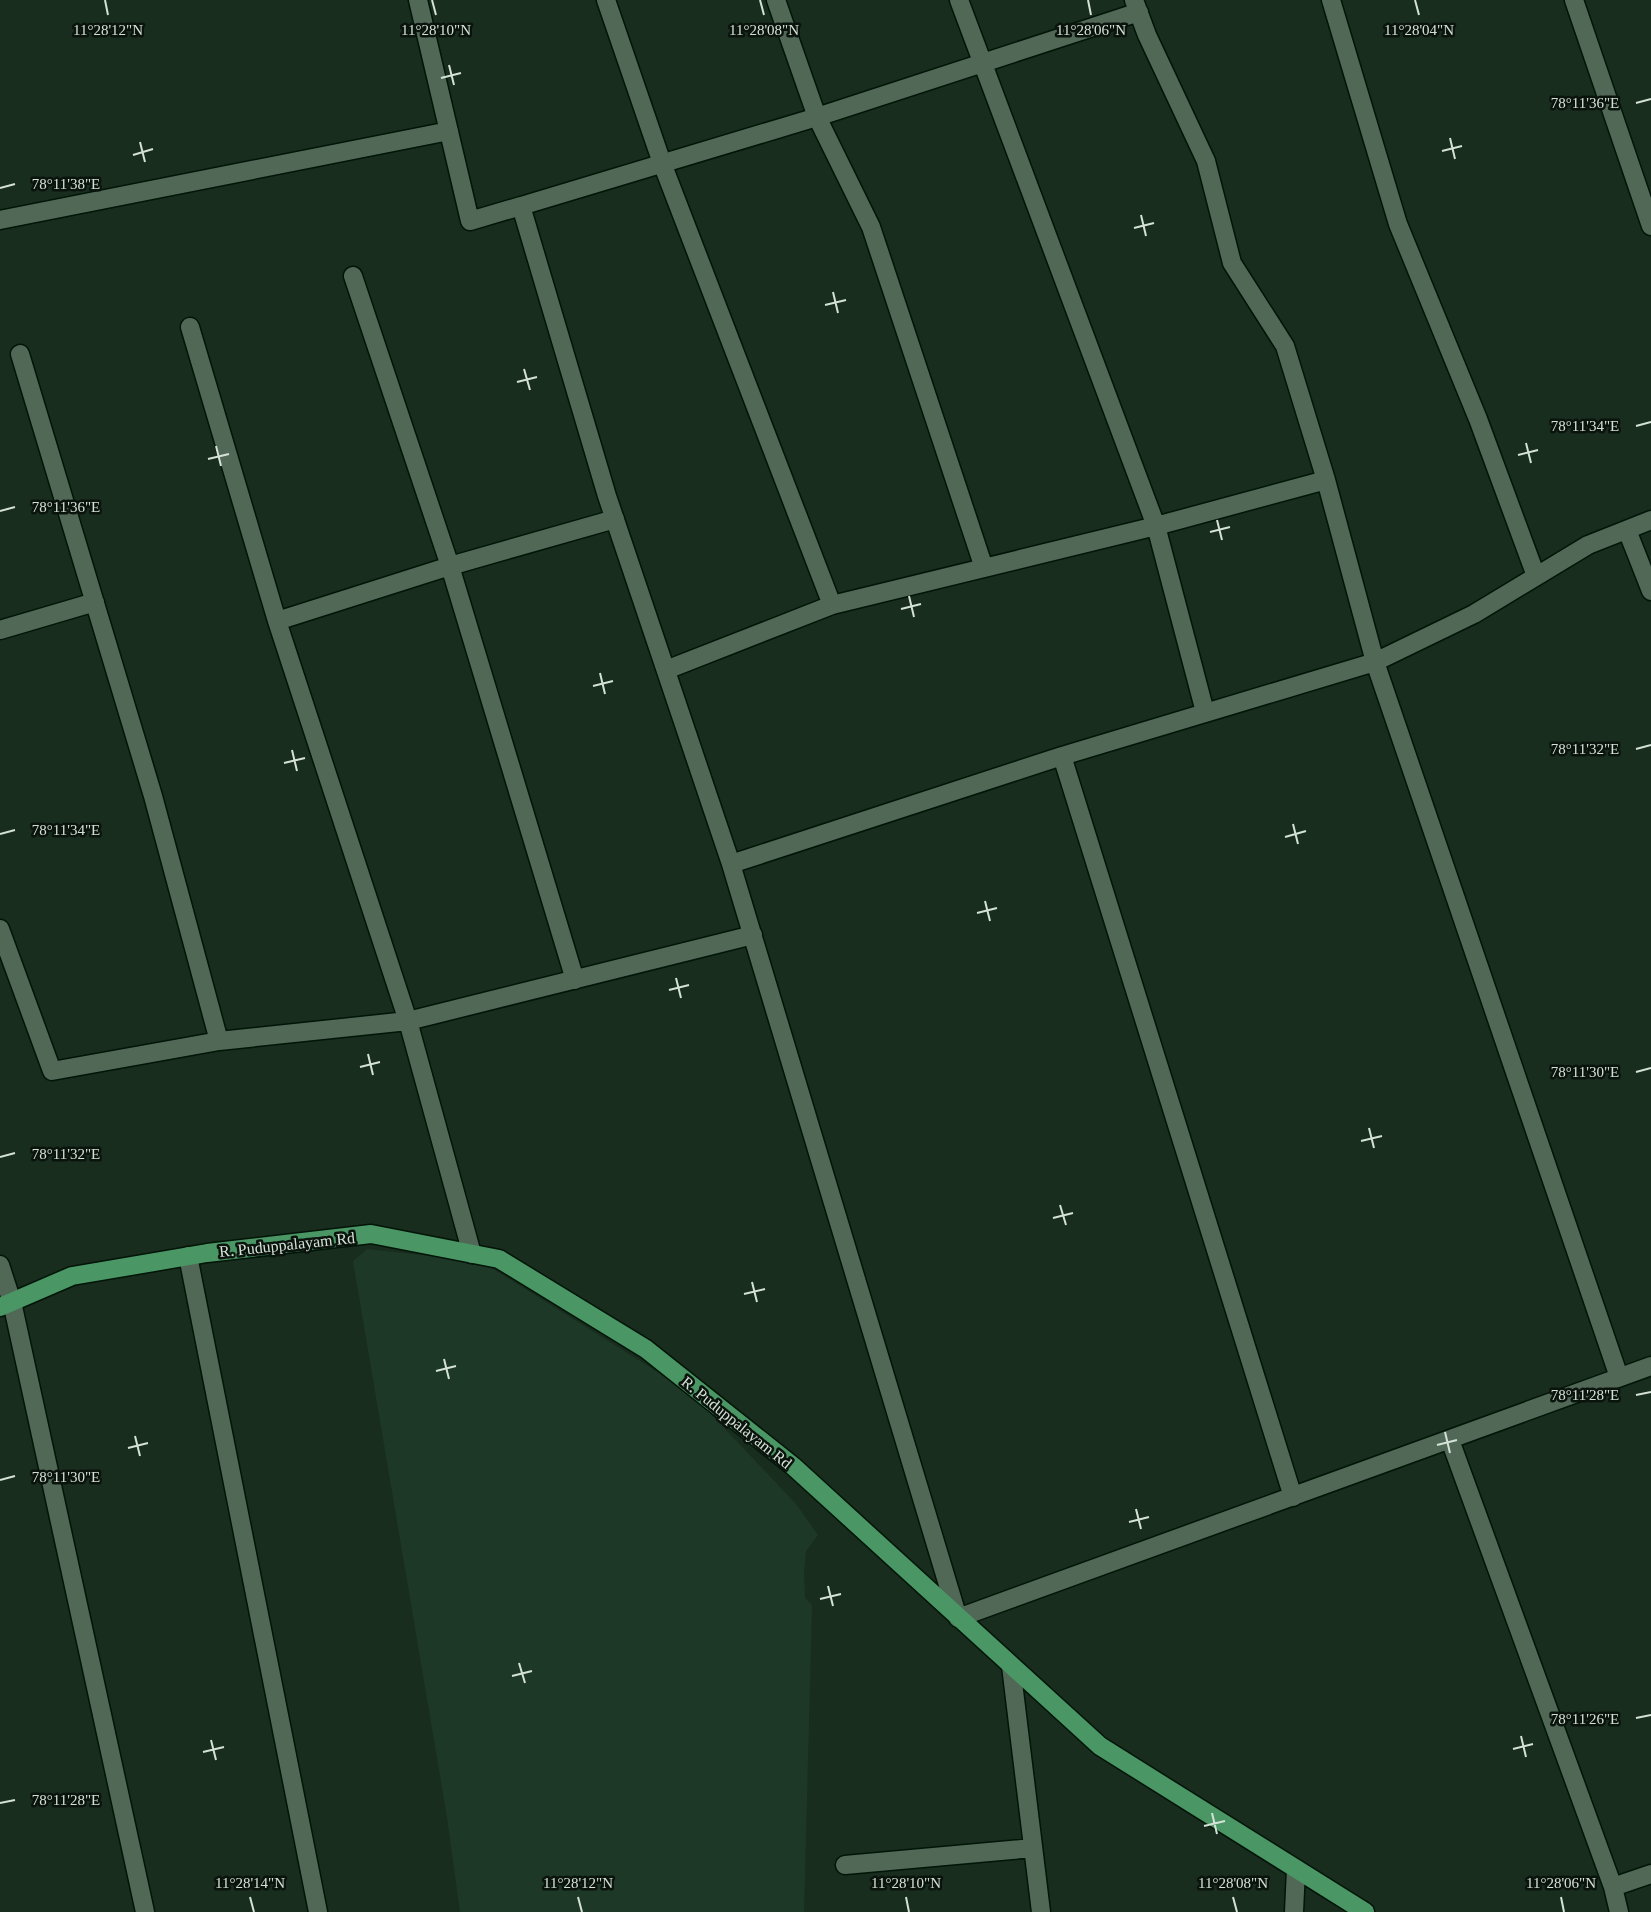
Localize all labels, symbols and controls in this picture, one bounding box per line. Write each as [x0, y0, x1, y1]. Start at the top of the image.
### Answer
text: 11°28'12"N [73, 22, 143, 38]
text: 11°28'10"N [401, 22, 471, 38]
text: 11°28'08"N [729, 22, 799, 38]
text: 11°28'06"N [1056, 22, 1126, 38]
text: 11°28'04"N [1384, 22, 1454, 38]
text: 78°11'36"E [1551, 95, 1619, 111]
text: 78°11'38"E [32, 176, 100, 192]
text: 78°11'34"E [1551, 418, 1619, 434]
text: 78°11'36"E [32, 499, 100, 515]
text: 78°11'32"E [1551, 741, 1619, 757]
text: 78°11'34"E [32, 822, 100, 838]
text: 78°11'30"E [1551, 1064, 1619, 1080]
text: 78°11'32"E [32, 1146, 100, 1162]
street label: R. Puduppalayam Rd [218, 1229, 356, 1261]
street label: R. Puduppalayam Rd [678, 1373, 795, 1473]
text: 78°11'28"E [1551, 1387, 1619, 1403]
text: 78°11'30"E [32, 1469, 100, 1485]
text: 78°11'26"E [1551, 1711, 1619, 1727]
text: 78°11'28"E [32, 1792, 100, 1808]
text: 11°28'14"N [215, 1875, 285, 1891]
text: 11°28'12"N [543, 1875, 613, 1891]
text: 11°28'10"N [871, 1875, 941, 1891]
text: 11°28'08"N [1198, 1875, 1268, 1891]
text: 11°28'06"N [1526, 1875, 1596, 1891]

